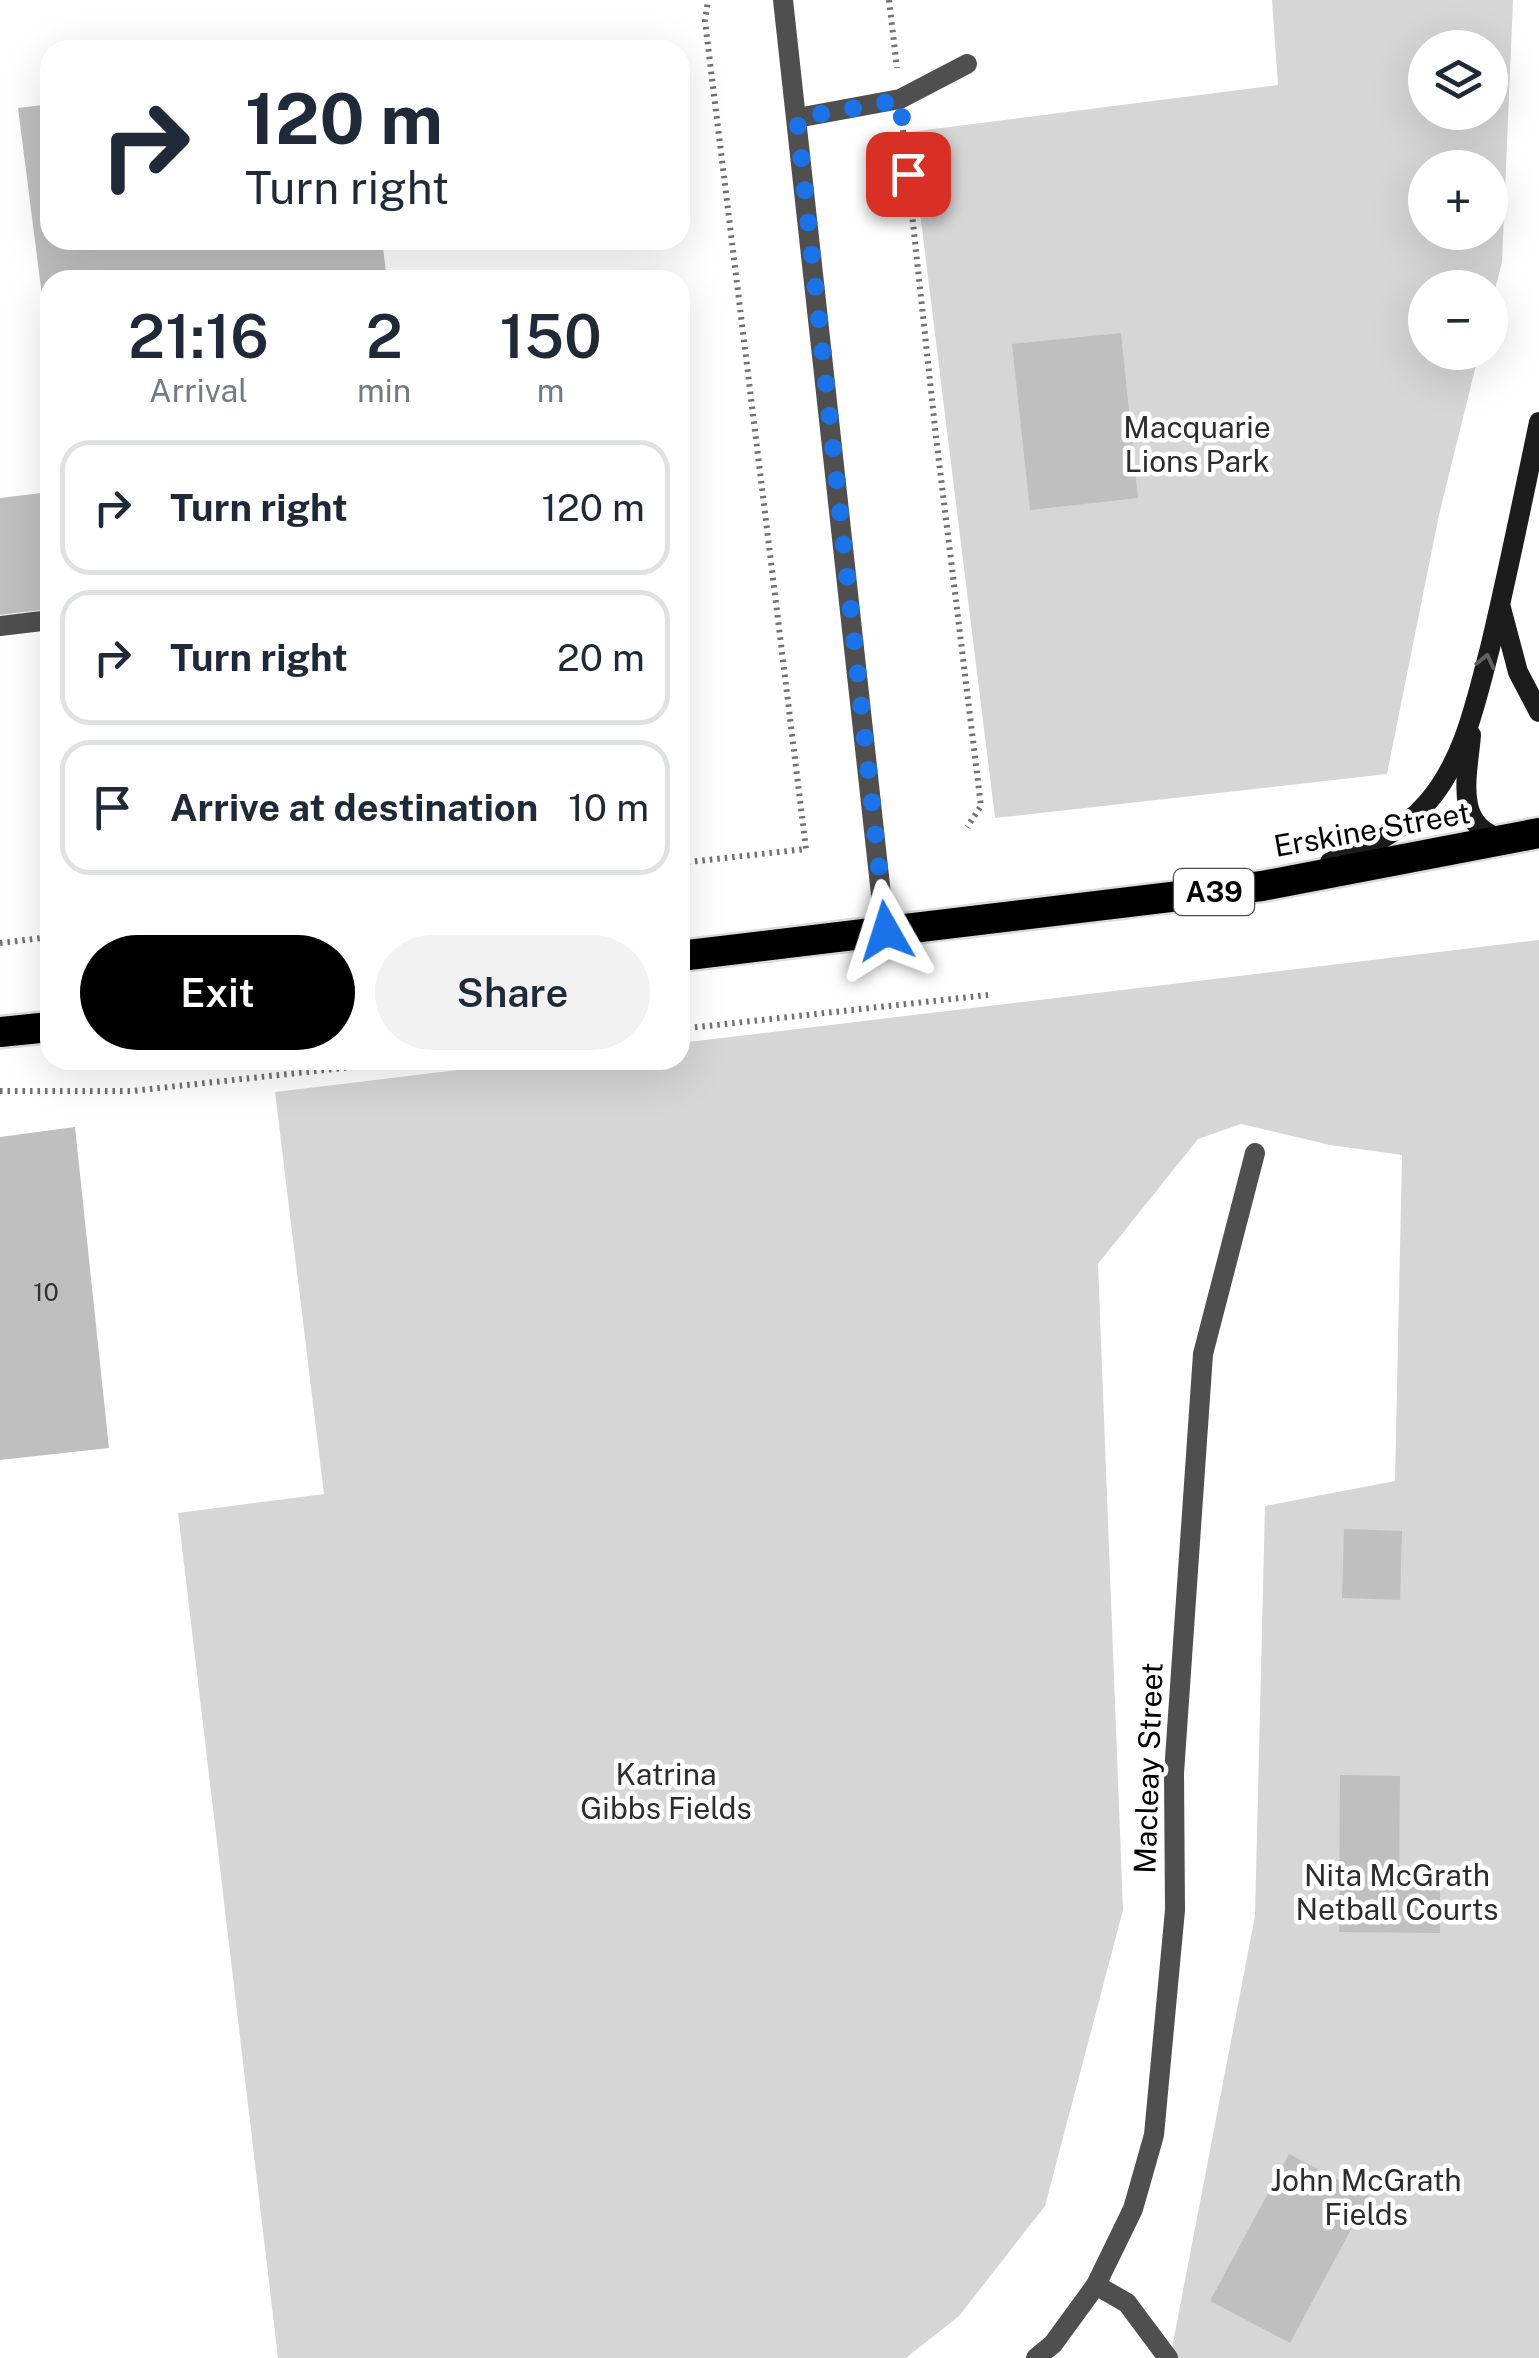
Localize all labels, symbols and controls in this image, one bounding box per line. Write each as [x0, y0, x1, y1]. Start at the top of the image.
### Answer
map controls [1408, 30, 1508, 370]
button: layers [1408, 30, 1508, 130]
text: 120 m [245, 77, 443, 160]
icon: right [80, 80, 210, 210]
pin [866, 132, 951, 217]
icon: arrive [881, 147, 936, 202]
button: + [1408, 150, 1508, 250]
text: Turn right [245, 161, 449, 214]
button: − [1408, 270, 1508, 370]
text: 21:16 [128, 301, 269, 372]
text: 2 [366, 301, 403, 372]
text: 150 [499, 301, 602, 372]
text: Arrival [149, 372, 248, 409]
text: min [357, 372, 411, 409]
text: m [537, 372, 564, 409]
park label: Macquarie Lions Park [1123, 409, 1271, 479]
icon: right [85, 480, 140, 535]
text: Turn right [170, 485, 348, 530]
text: 120 m [542, 485, 645, 530]
icon: right [85, 630, 140, 685]
text: Turn right [170, 635, 348, 680]
text: 20 m [557, 635, 645, 680]
one-way arrow [1475, 653, 1496, 670]
icon: arrive [85, 780, 140, 835]
text: Arrive at destination [170, 785, 538, 830]
text: 10 m [568, 785, 649, 830]
street label: Erskine Street [1271, 794, 1473, 864]
road number: A39 [1174, 869, 1254, 915]
position arrow [834, 879, 938, 983]
button: Exit [80, 935, 355, 1050]
button: Share [375, 935, 650, 1050]
house number: 10 [33, 1277, 59, 1307]
street label: Macleay Street [1126, 1662, 1170, 1874]
park label: Katrina Gibbs Fields [580, 1756, 752, 1826]
park label: Nita McGrath Netball Courts [1296, 1857, 1498, 1927]
park label: John McGrath Fields [1270, 2162, 1462, 2232]

